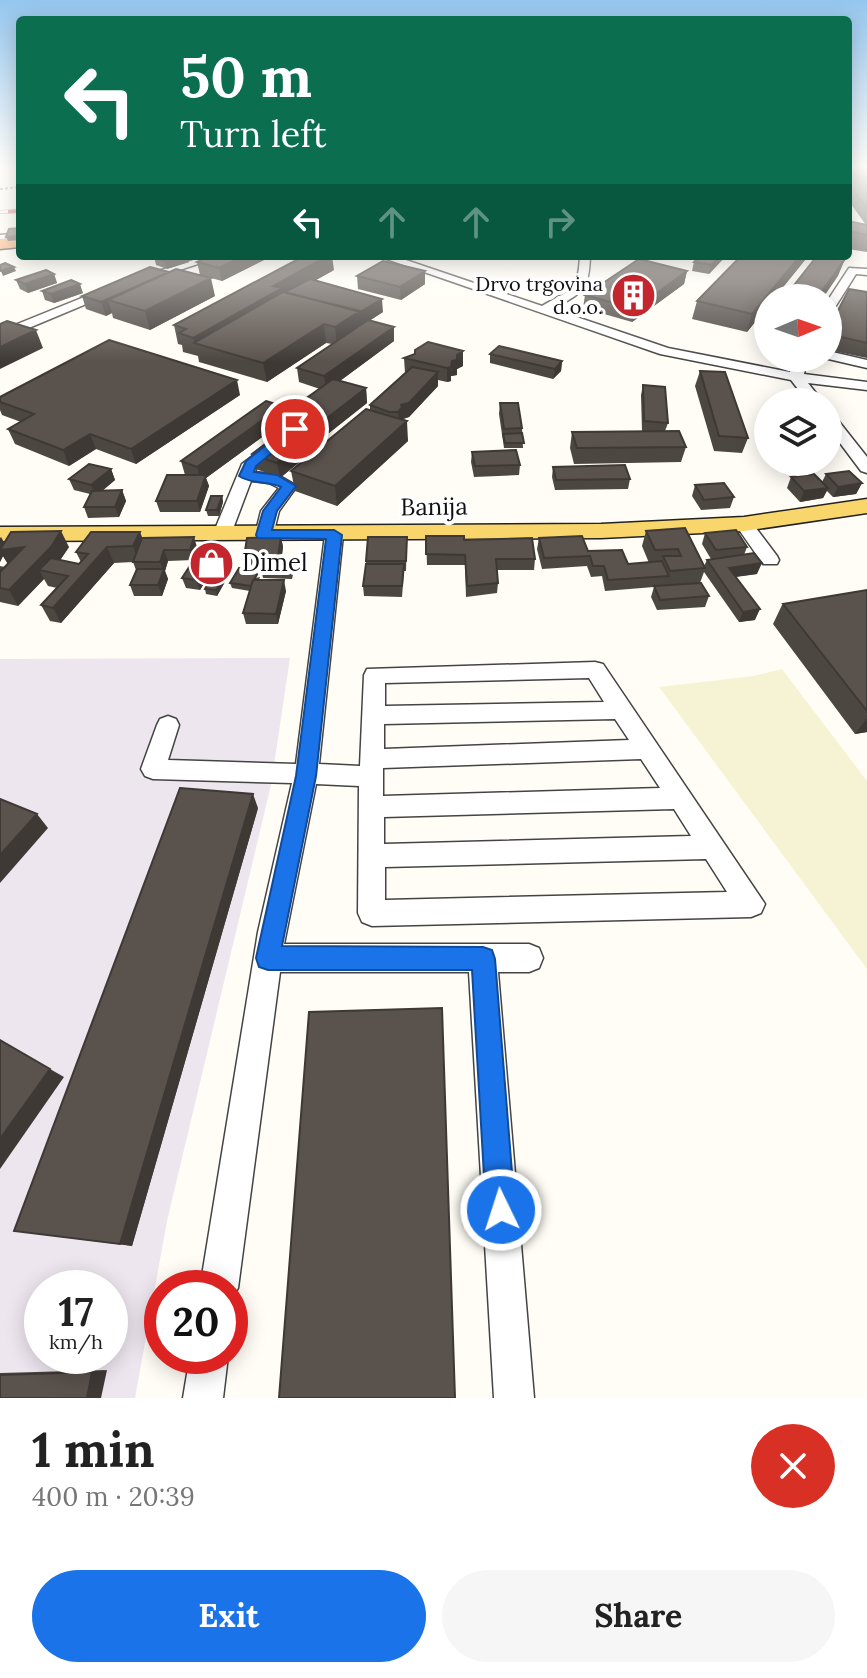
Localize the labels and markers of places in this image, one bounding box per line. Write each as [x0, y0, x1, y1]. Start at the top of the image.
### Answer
place label: Drvo trgovina d.o.o. [475, 271, 603, 319]
building icon: Drvo trgovina d.o.o. [610, 272, 658, 320]
pin [261, 395, 329, 463]
shop icon: Dimel [187, 539, 235, 587]
place label: Dimel [242, 547, 308, 578]

